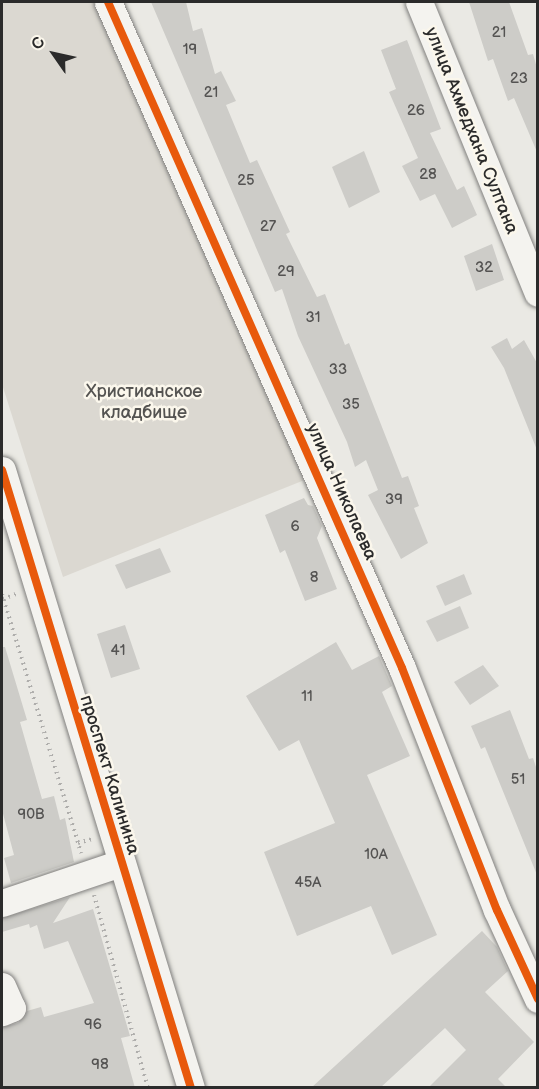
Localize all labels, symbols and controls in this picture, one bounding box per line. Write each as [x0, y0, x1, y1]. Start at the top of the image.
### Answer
north arrow [24, 24, 84, 84]
street label: улица Ахмедхана Султана [420, 24, 522, 238]
house number: 21 [492, 24, 506, 42]
text: С [28, 34, 50, 54]
house number: 19 [183, 41, 197, 59]
house number: 23 [510, 70, 528, 88]
house number: 21 [204, 84, 218, 102]
house number: 26 [407, 102, 425, 120]
house number: 28 [419, 166, 437, 184]
house number: 25 [237, 172, 255, 190]
house number: 27 [260, 218, 276, 236]
house number: 32 [475, 259, 493, 277]
house number: 29 [277, 263, 295, 281]
house number: 31 [305, 309, 321, 327]
house number: 33 [329, 361, 347, 379]
park label: Христианское кладбище [86, 382, 202, 424]
house number: 35 [342, 396, 360, 414]
street label: улица Николаева [301, 420, 381, 564]
house number: 39 [385, 491, 403, 509]
house number: 6 [290, 518, 300, 536]
house number: 8 [310, 569, 318, 587]
house number: 41 [111, 642, 125, 660]
house number: 11 [301, 688, 313, 706]
street label: проспект Калинина [74, 693, 144, 857]
house number: 51 [511, 771, 525, 789]
house number: 90В [17, 806, 45, 824]
house number: 10А [364, 846, 388, 864]
house number: 45А [295, 874, 321, 892]
house number: 96 [84, 1016, 102, 1034]
house number: 98 [91, 1056, 109, 1074]

